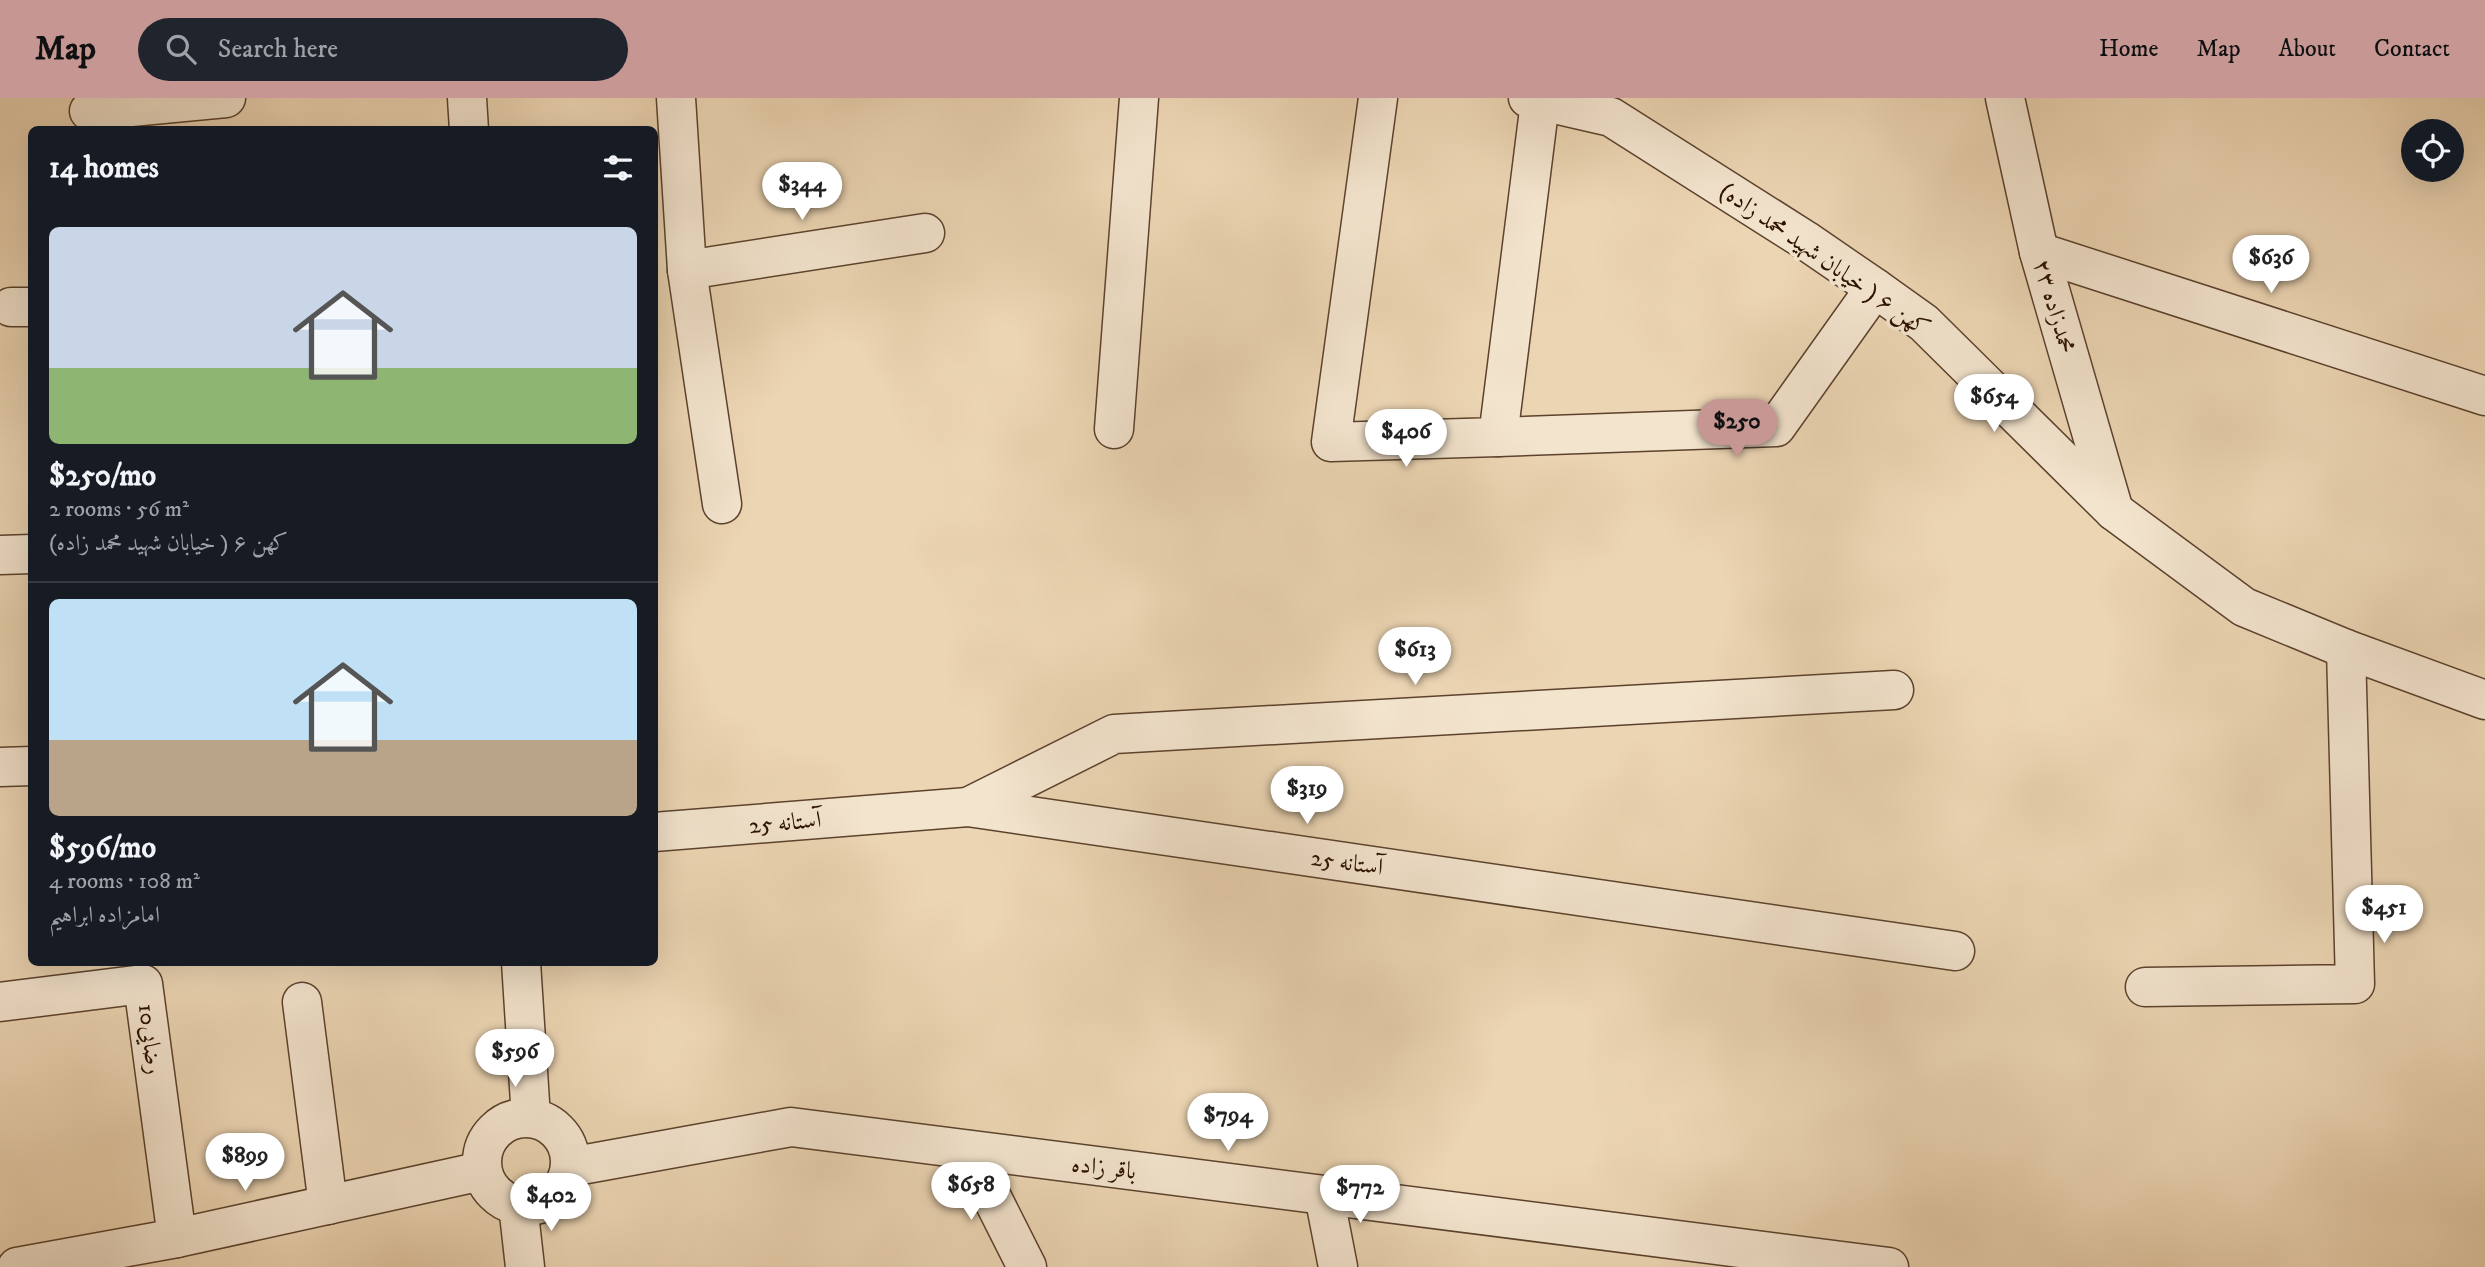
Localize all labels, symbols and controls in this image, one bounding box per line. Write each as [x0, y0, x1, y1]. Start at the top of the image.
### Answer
search box [138, 18, 628, 81]
text: Map [35, 29, 96, 70]
icon: search [162, 30, 200, 68]
text: Search here [218, 33, 338, 66]
text: Home [2099, 34, 2158, 64]
text: Map [2196, 34, 2241, 64]
text: About [2279, 34, 2336, 64]
text: Contact [2374, 34, 2450, 64]
map controls [2401, 119, 2464, 182]
button: locate [2401, 119, 2464, 182]
icon: filters [599, 149, 637, 187]
text: 14 homes [49, 150, 159, 187]
pin: $344 [761, 162, 843, 222]
text: $344 [778, 170, 826, 199]
street label: کهن ۶ ( خیابان شهید محمد زاده) [1714, 176, 1935, 344]
pin: $636 [2230, 236, 2312, 295]
text: $636 [2248, 243, 2294, 272]
street label: محمدزاده ۲۳ [2026, 256, 2082, 357]
icon: home [280, 272, 406, 398]
pin: $654 [1953, 374, 2035, 434]
text: $654 [1970, 382, 2018, 411]
pin: $250 [1696, 400, 1778, 459]
text: $250 [1713, 407, 1761, 436]
pin: $406 [1365, 410, 1447, 469]
text: $406 [1381, 417, 1431, 446]
text: $250/mo [49, 458, 156, 495]
text: 2 rooms · 56 m² [49, 495, 189, 524]
text: کهن ۶ ( خیابان شهید محمد زاده) [49, 529, 288, 558]
pin: $613 [1374, 628, 1456, 687]
text: $613 [1394, 635, 1436, 664]
icon: home [280, 644, 406, 770]
pin: $319 [1266, 766, 1348, 826]
text: $319 [1287, 774, 1327, 803]
street label: آستانه 25 [748, 805, 825, 841]
text: $596/mo [49, 830, 156, 867]
street label: آستانه 25 [1309, 843, 1388, 883]
text: 4 rooms · 108 m² [49, 867, 200, 896]
pin: $451 [2343, 886, 2425, 945]
text: $451 [2361, 893, 2407, 922]
text: امامزاده ابراهیم [49, 901, 160, 930]
street label: رضایی10 [131, 1002, 169, 1076]
pin: $596 [474, 1030, 556, 1089]
text: $596 [491, 1037, 539, 1066]
pin: $794 [1187, 1094, 1269, 1153]
text: $794 [1203, 1101, 1253, 1130]
pin: $899 [204, 1134, 286, 1193]
text: $899 [221, 1141, 269, 1170]
street label: باقر زاده [1070, 1149, 1138, 1187]
pin: $658 [930, 1162, 1012, 1222]
pin: $772 [1319, 1166, 1401, 1225]
text: $658 [947, 1170, 995, 1199]
text: $772 [1336, 1173, 1384, 1202]
pin: $402 [510, 1174, 592, 1233]
text: $402 [526, 1181, 576, 1210]

